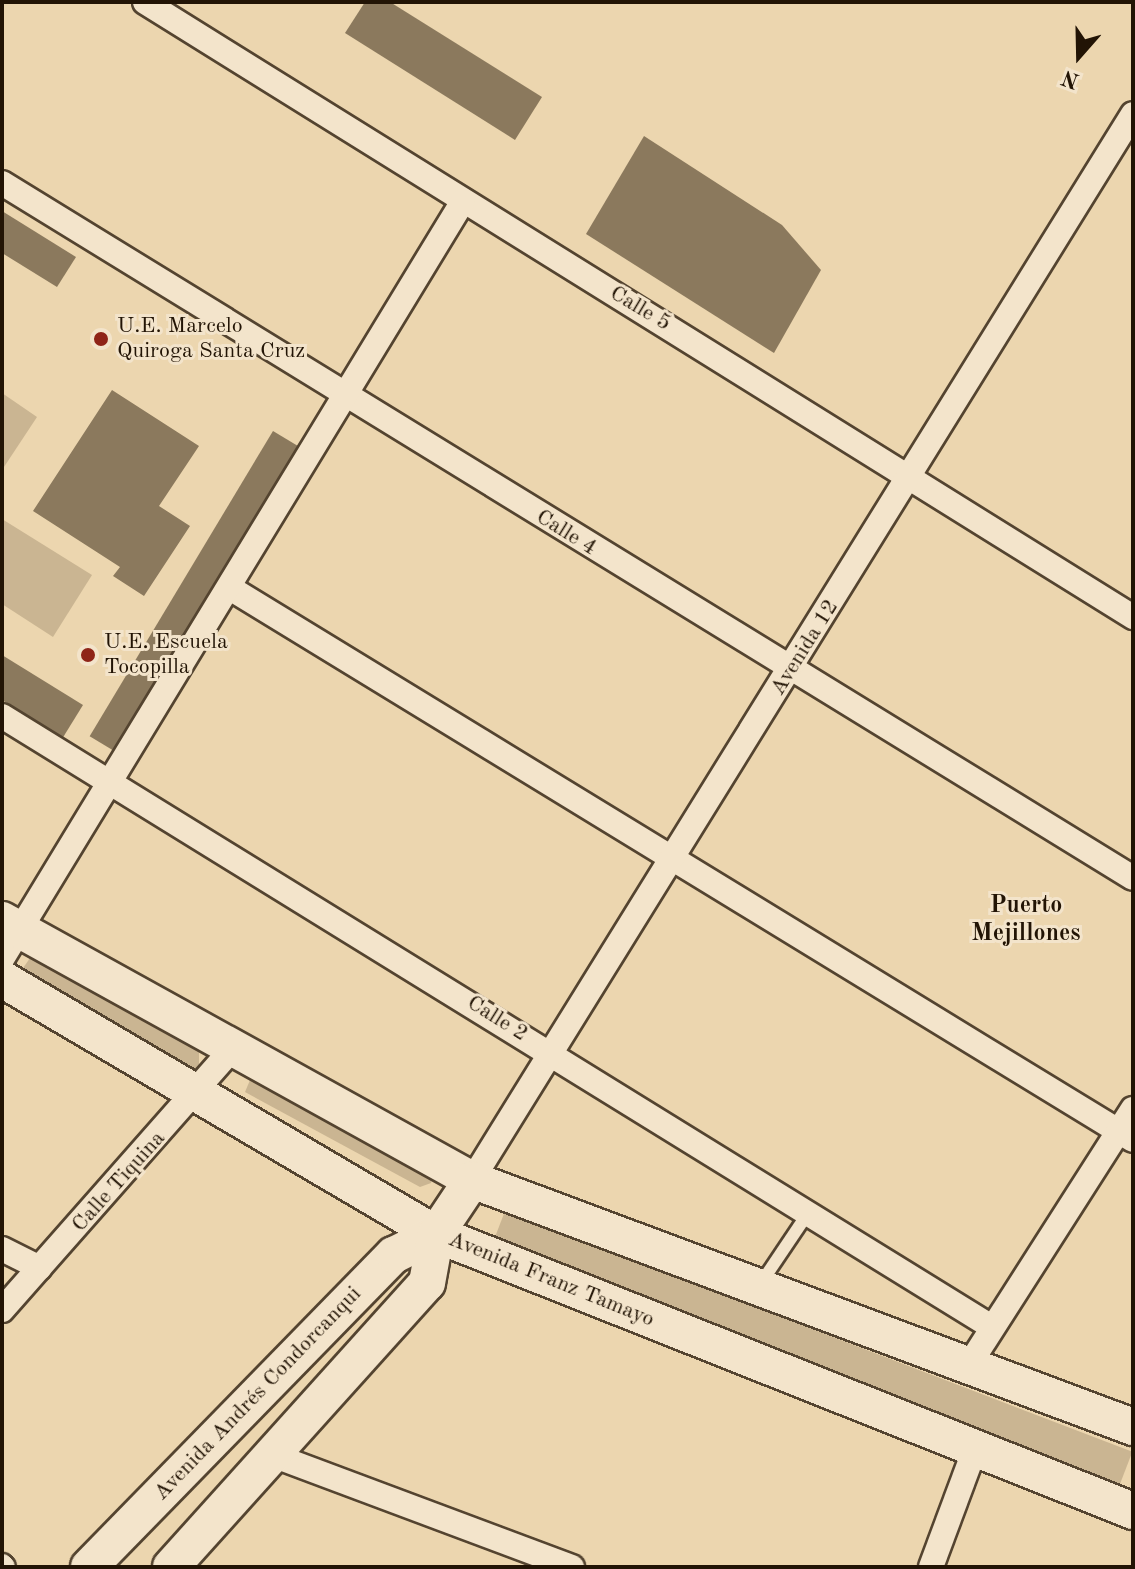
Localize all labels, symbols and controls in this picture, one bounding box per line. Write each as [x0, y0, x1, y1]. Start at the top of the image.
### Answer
north arrow [1039, 16, 1119, 96]
text: N [1059, 65, 1082, 92]
street label: Calle 5 [605, 281, 675, 337]
place label: U.E. Marcelo Quiroga Santa Cruz [117, 313, 305, 364]
marker: U.E. Marcelo Quiroga Santa Cruz [92, 330, 110, 348]
street label: Calle 4 [531, 504, 601, 562]
street label: Avenida 12 [765, 595, 845, 701]
place label: U.E. Escuela Tocopilla [104, 629, 228, 680]
marker: U.E. Escuela Tocopilla [79, 646, 97, 664]
district label: Puerto Mejillones [971, 893, 1081, 949]
street label: Calle 2 [462, 990, 532, 1048]
street label: Calle Tiquina [67, 1126, 171, 1238]
street label: Avenida Franz Tamayo [444, 1227, 658, 1333]
street label: Avenida Andrés Condorcanqui [149, 1281, 367, 1507]

